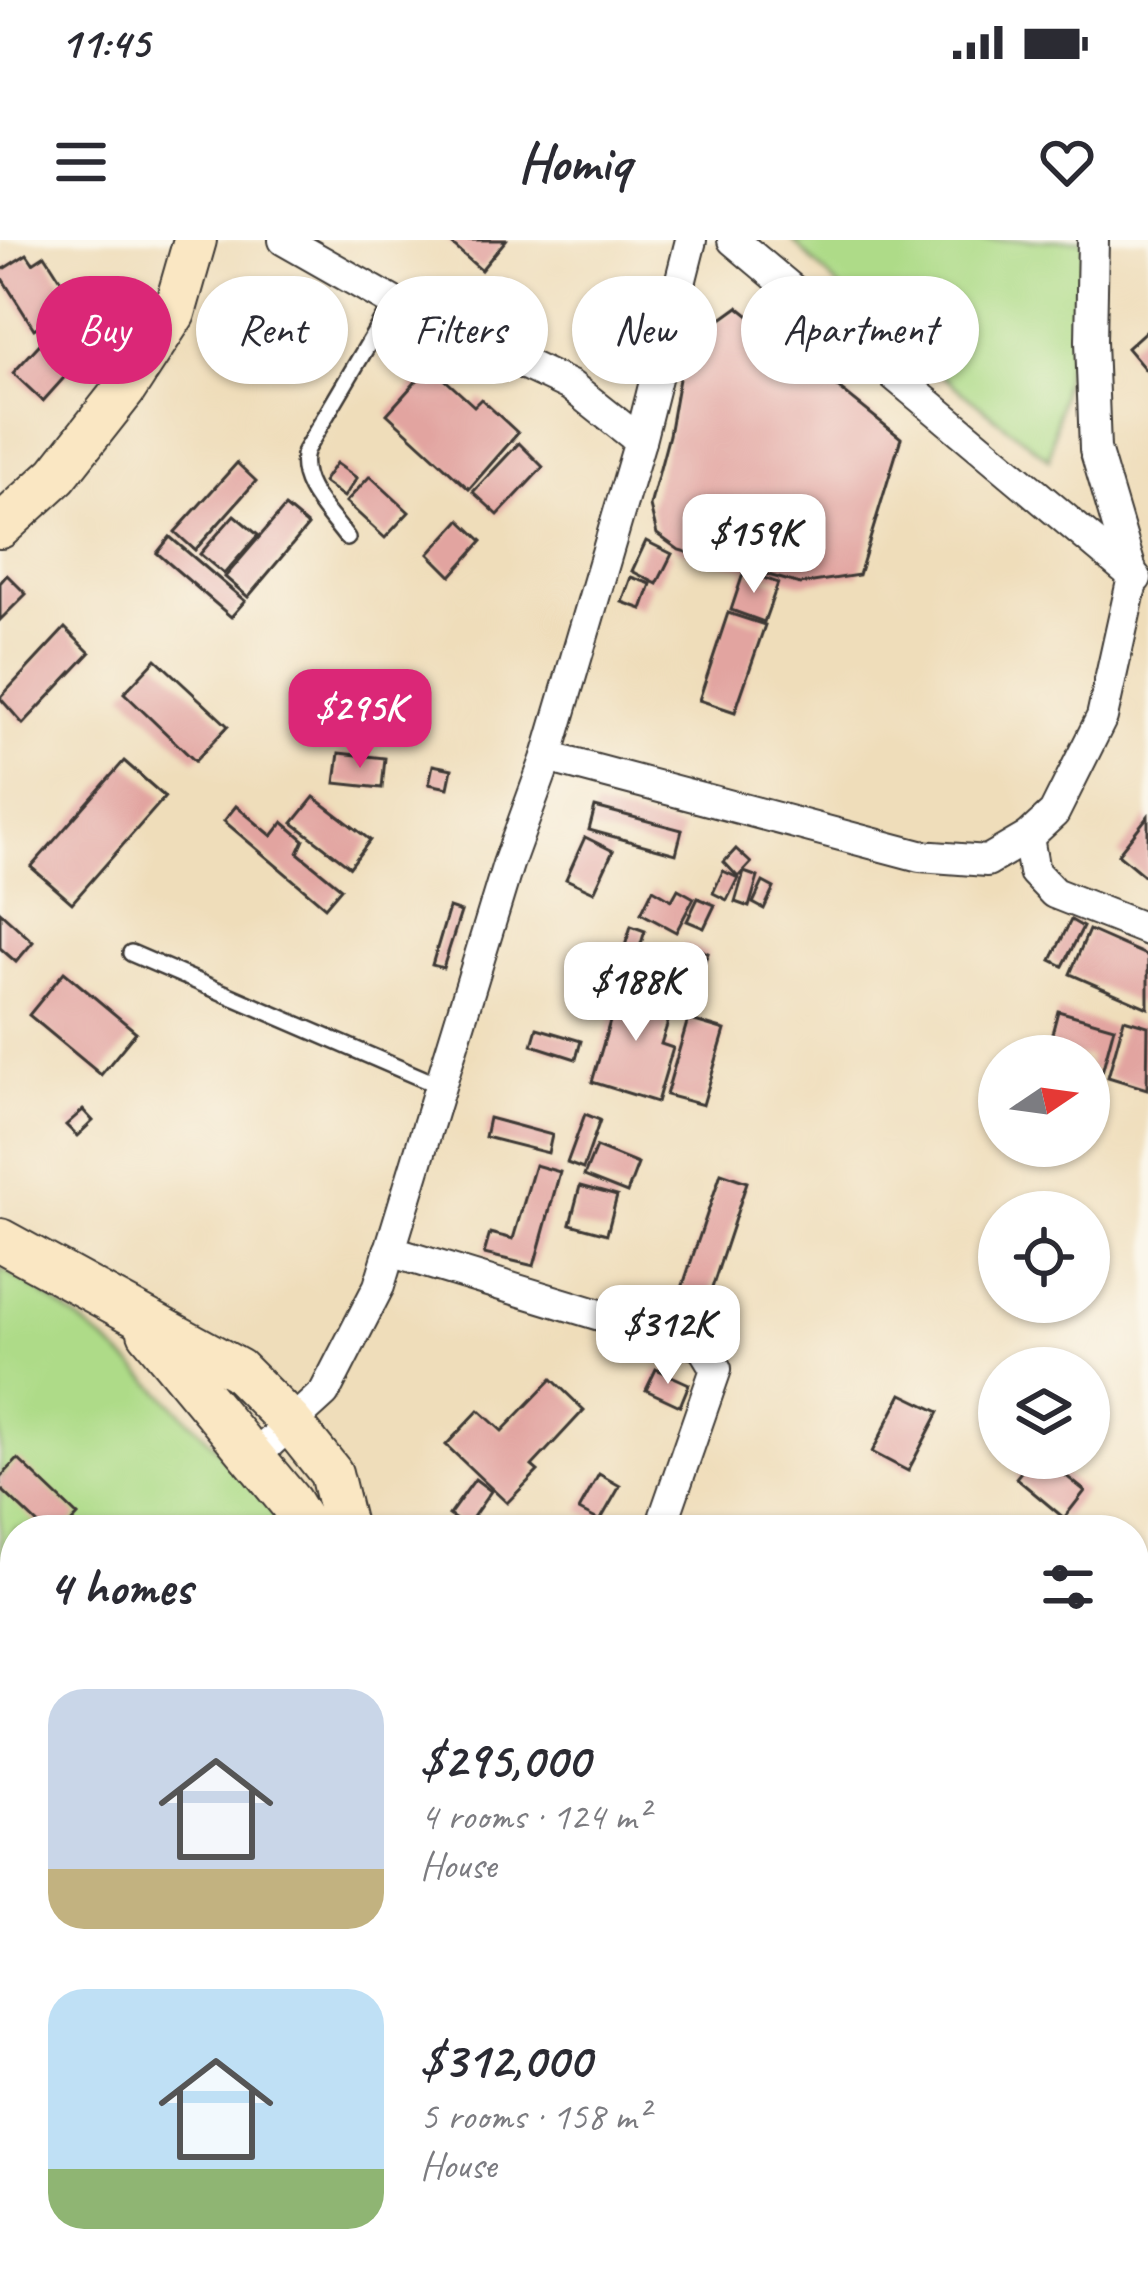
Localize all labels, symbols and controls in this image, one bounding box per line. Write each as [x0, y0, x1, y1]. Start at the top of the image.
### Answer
text: 11:45 [60, 14, 149, 71]
text: Homiq [518, 128, 630, 196]
icon: menu [48, 129, 114, 195]
icon: heart [1034, 129, 1100, 195]
chip: Buy [36, 276, 172, 384]
chip: Rent [196, 276, 348, 384]
chip: Filters [372, 276, 548, 384]
chip: New [572, 276, 717, 384]
chip: Apartment [741, 276, 979, 384]
pin: $159K [670, 494, 838, 596]
text: $159K [710, 508, 798, 557]
pin: $295K [276, 669, 444, 771]
text: $295K [316, 683, 404, 732]
pin: $188K [552, 942, 720, 1044]
text: $188K [591, 956, 681, 1005]
north arrow [978, 1035, 1110, 1167]
map controls [978, 1035, 1110, 1479]
button: locate [978, 1191, 1110, 1323]
pin: $312K [584, 1285, 752, 1387]
text: $312K [623, 1299, 713, 1348]
button: layers [978, 1347, 1110, 1479]
icon: filters [1035, 1554, 1101, 1620]
text: 4 homes [48, 1555, 192, 1619]
text: $295,000 [420, 1728, 589, 1792]
icon: home [144, 1737, 288, 1881]
text: 4 rooms · 124 m² [420, 1792, 648, 1841]
text: House [420, 1841, 496, 1890]
text: $312,000 [420, 2028, 591, 2092]
icon: home [144, 2037, 288, 2181]
text: 5 rooms · 158 m² [420, 2092, 648, 2141]
text: House [420, 2141, 496, 2190]

